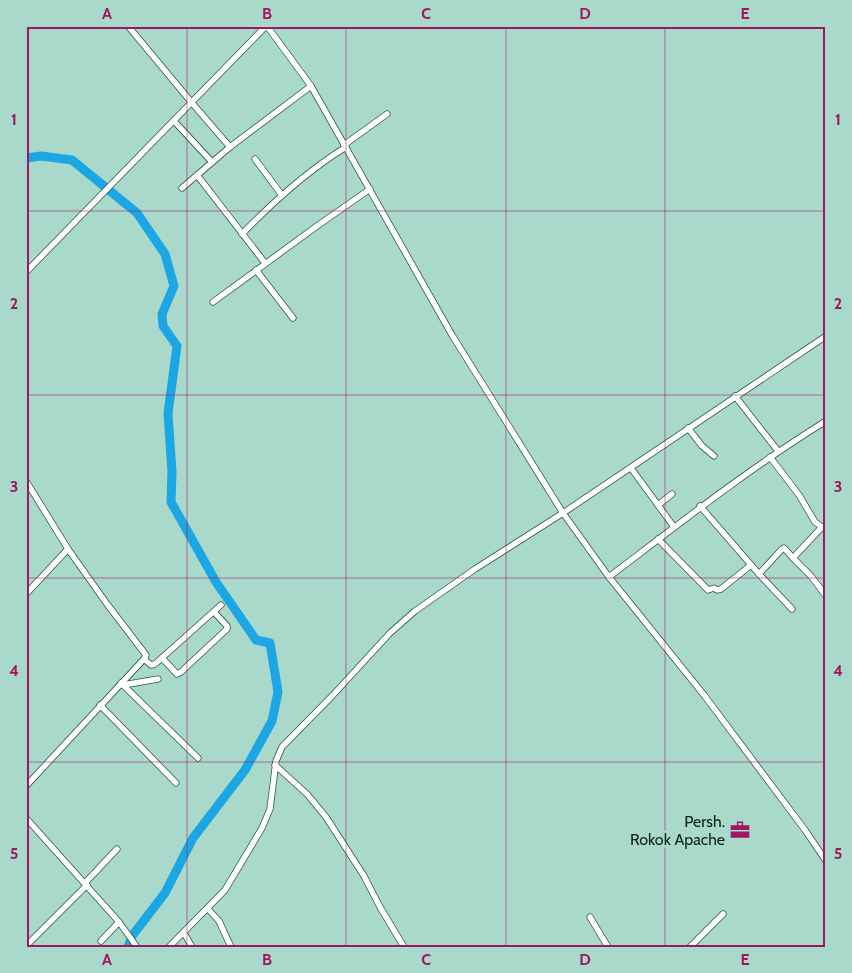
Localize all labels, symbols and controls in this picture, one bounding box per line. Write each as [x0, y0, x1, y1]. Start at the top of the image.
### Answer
text: A [102, 4, 112, 23]
text: B [262, 4, 272, 23]
text: C [421, 4, 431, 23]
text: D [579, 4, 591, 23]
text: E [740, 4, 750, 23]
text: 1 [11, 110, 17, 129]
text: 1 [835, 110, 841, 129]
text: 2 [10, 294, 18, 313]
text: 2 [834, 294, 842, 313]
text: 3 [10, 477, 18, 496]
text: 3 [834, 477, 842, 496]
text: 4 [9, 661, 19, 680]
text: 4 [833, 661, 843, 680]
place label: Persh. Rokok Apache [630, 812, 725, 849]
office icon: Persh. Rokok Apache [729, 819, 751, 841]
text: 5 [10, 844, 18, 863]
text: 5 [834, 844, 842, 863]
text: A [102, 950, 112, 969]
text: B [262, 950, 272, 969]
text: C [421, 950, 431, 969]
text: D [579, 950, 591, 969]
text: E [740, 950, 750, 969]

